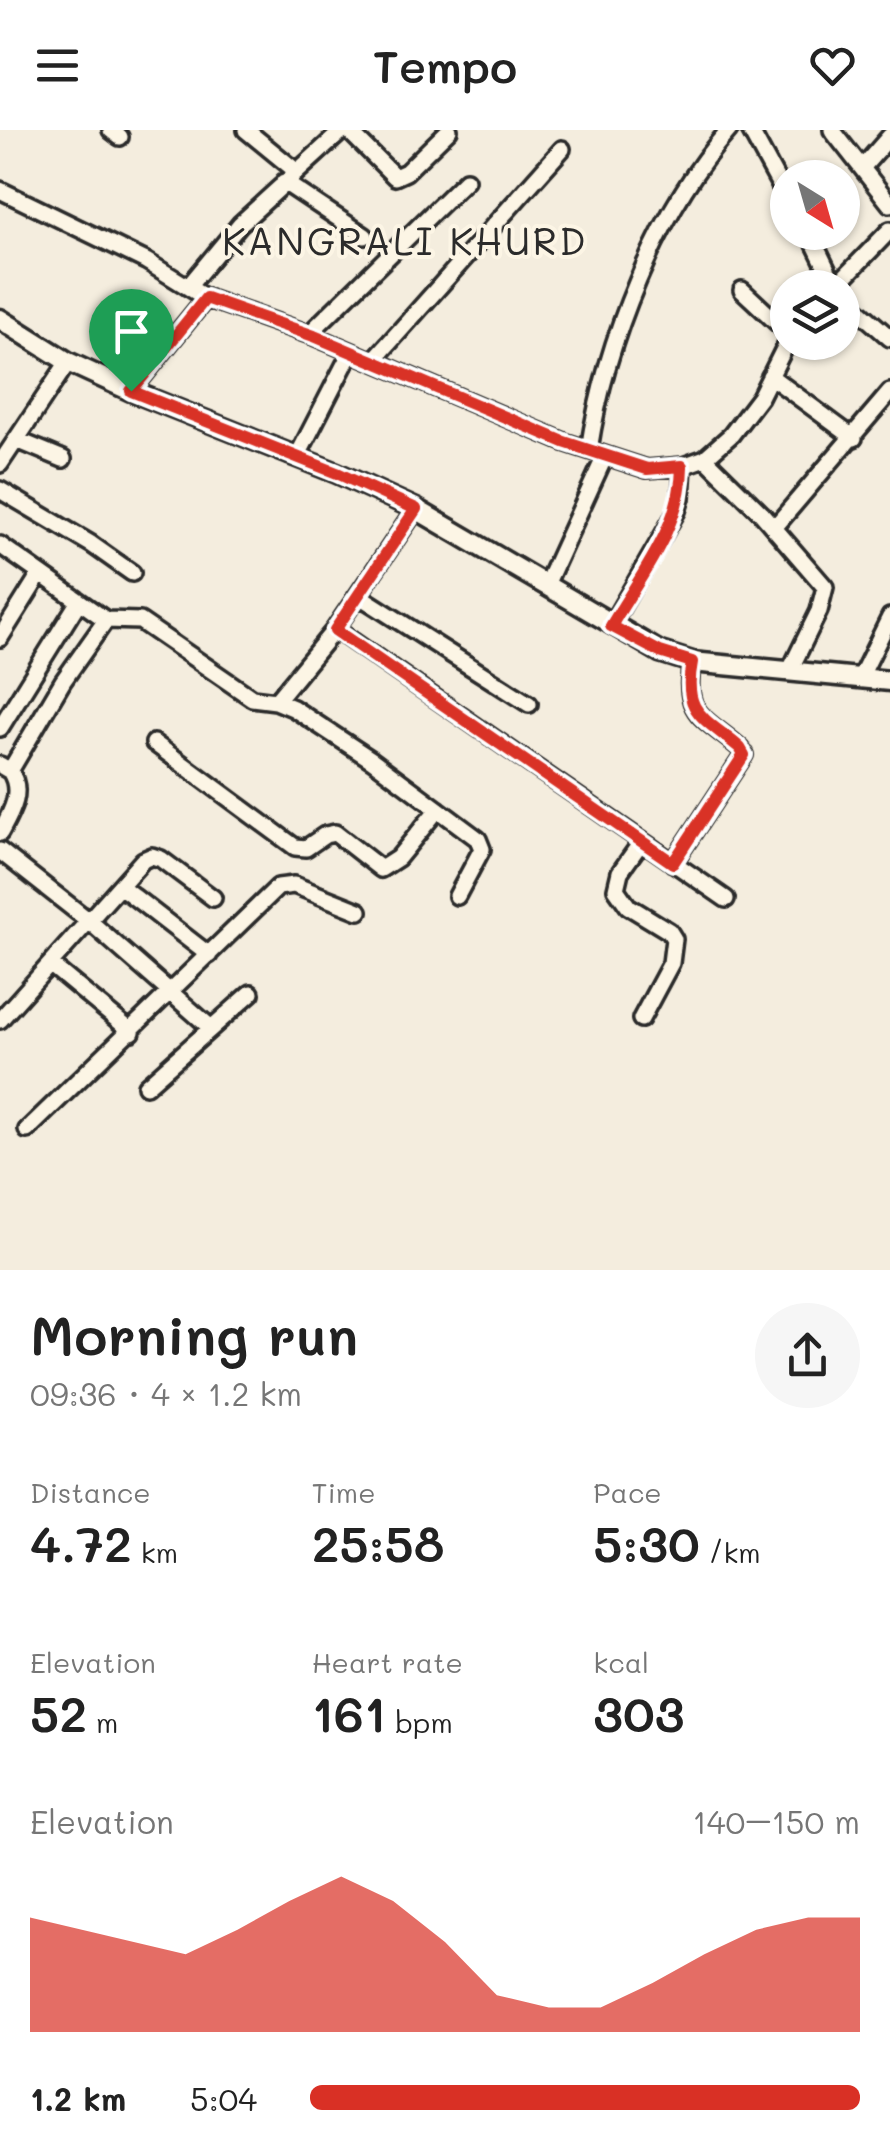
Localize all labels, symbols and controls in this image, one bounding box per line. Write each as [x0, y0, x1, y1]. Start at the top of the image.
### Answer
text: Tempo [373, 36, 517, 94]
icon: menu [30, 38, 85, 93]
icon: heart [805, 38, 860, 93]
north arrow [770, 160, 860, 250]
map controls [770, 160, 860, 360]
district label: KANGRALI KHURD [222, 215, 588, 265]
button: layers [770, 270, 860, 360]
pin [89, 289, 174, 392]
icon: arrive [104, 304, 159, 359]
text: Morning run [30, 1298, 358, 1370]
button: share [755, 1303, 860, 1408]
text: 09:36 · 4 × 1.2 km [30, 1372, 302, 1414]
text: Distance [30, 1474, 151, 1510]
text: Time [312, 1474, 375, 1510]
text: Pace [593, 1474, 662, 1510]
text: 4.72 [30, 1510, 132, 1576]
text: 25:58 [312, 1510, 444, 1576]
text: 5:30 [593, 1510, 700, 1576]
text: km [132, 1534, 178, 1570]
text: /km [700, 1534, 761, 1570]
text: Elevation [30, 1644, 156, 1680]
text: Heart rate [312, 1644, 463, 1680]
text: kcal [593, 1644, 649, 1680]
text: 52 [30, 1680, 87, 1746]
text: 161 [312, 1680, 386, 1746]
text: 303 [593, 1680, 685, 1746]
text: m [87, 1704, 118, 1740]
text: bpm [386, 1704, 453, 1740]
text: Elevation [30, 1800, 174, 1842]
text: 140–150 m [693, 1800, 860, 1842]
text: 1.2 km [30, 2077, 126, 2119]
text: 5:04 [190, 2077, 257, 2119]

